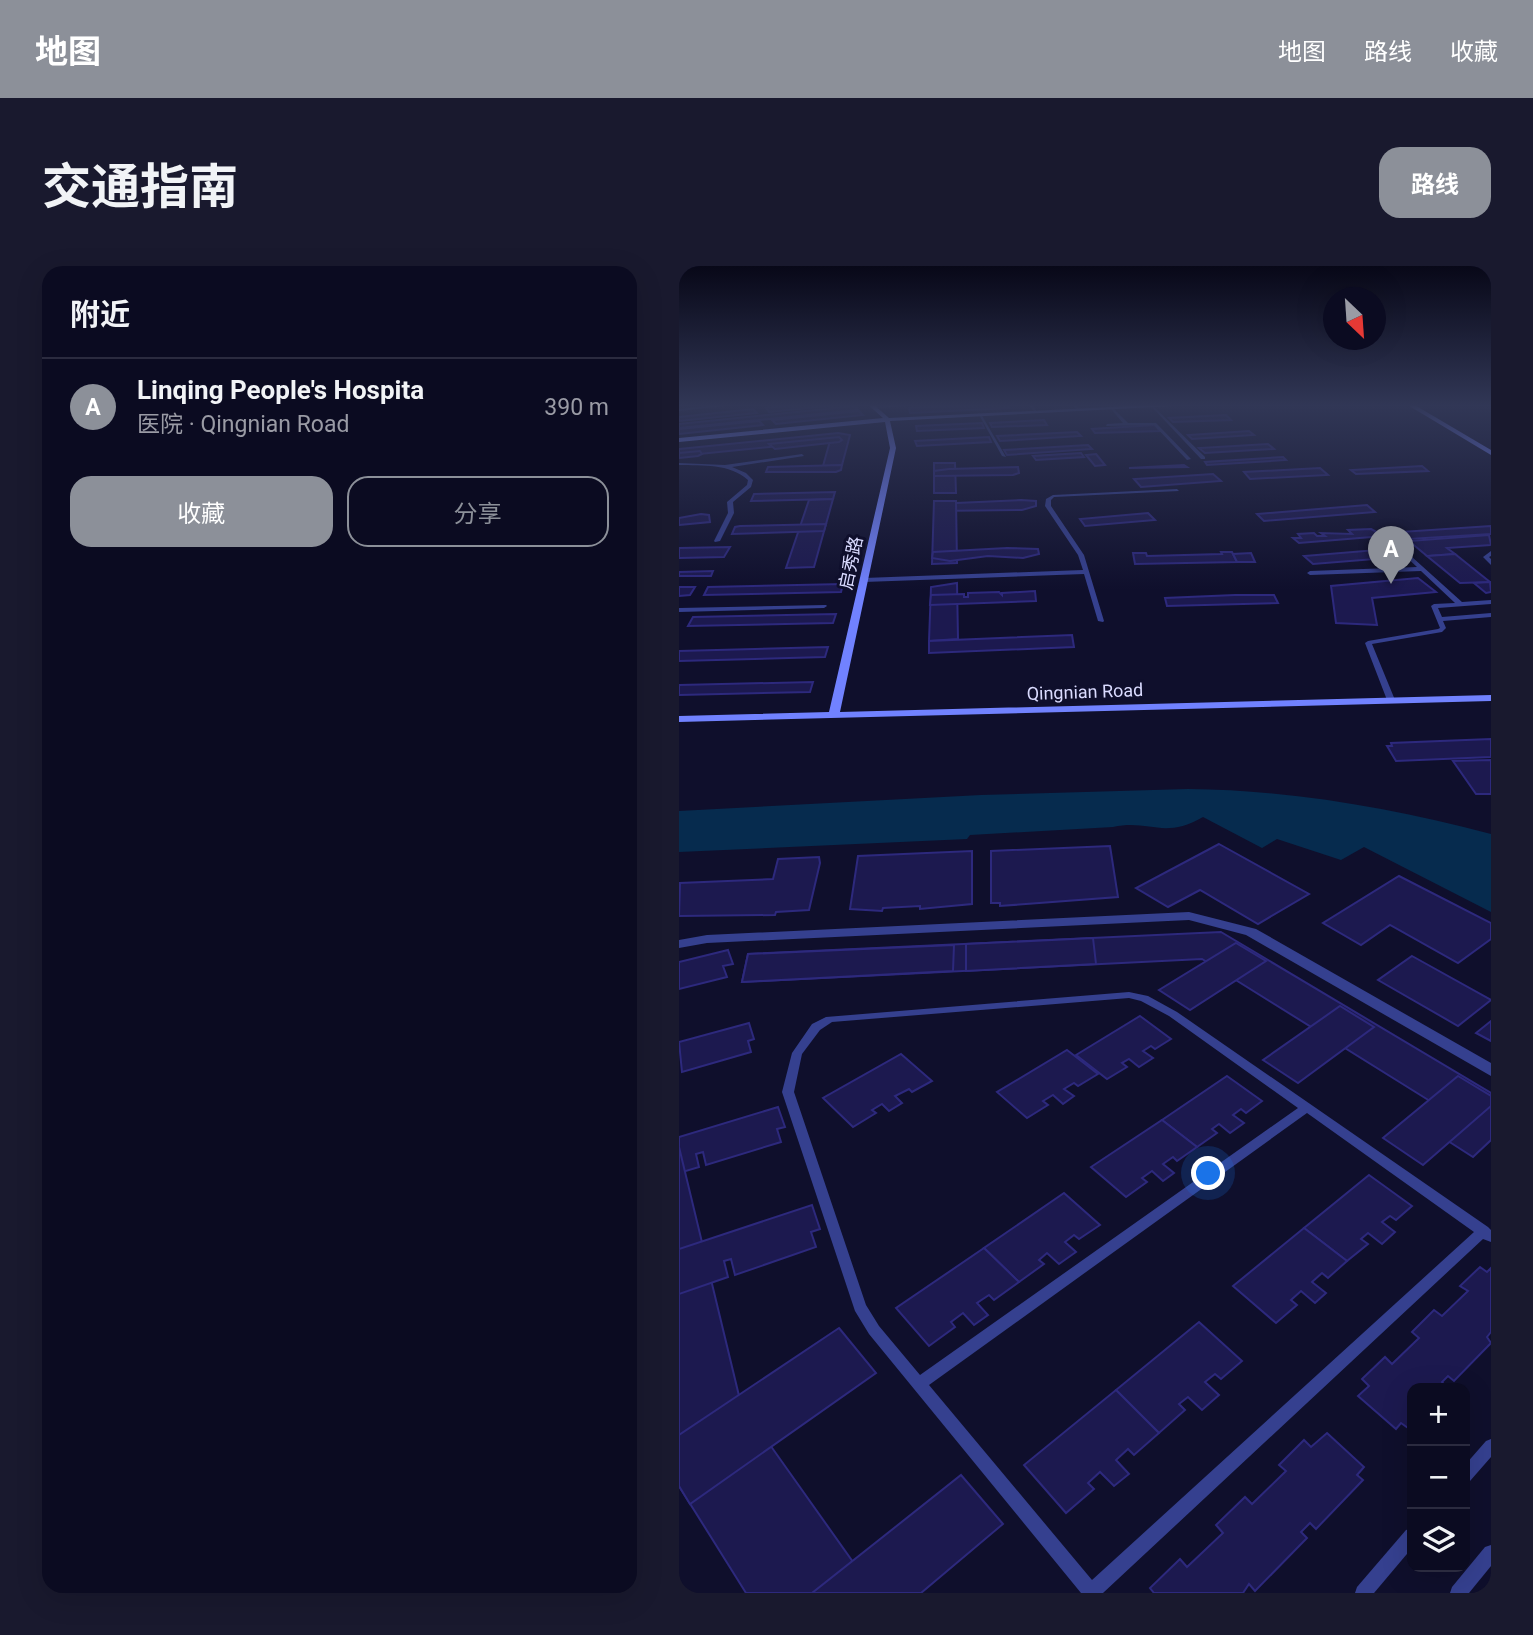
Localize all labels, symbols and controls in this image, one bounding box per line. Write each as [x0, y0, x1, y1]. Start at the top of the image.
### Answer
text: 地图 [35, 32, 101, 71]
text: 地图 [1278, 38, 1326, 66]
text: 路线 [1364, 38, 1412, 66]
text: 收藏 [1450, 38, 1498, 66]
button: 路线 [1379, 147, 1491, 218]
text: 交通指南 [42, 159, 238, 216]
north arrow [1323, 287, 1386, 350]
text: 附近 [70, 297, 130, 332]
text: Linqing People's Hospita [137, 375, 424, 405]
text: A [85, 394, 101, 421]
text: 390 m [544, 394, 609, 421]
text: 医院 · Qingnian Road [137, 411, 349, 438]
button: 收藏 [70, 476, 333, 547]
button: 分享 [347, 476, 609, 547]
pin: A [1368, 526, 1414, 584]
street label: 启秀路 [835, 534, 866, 591]
street label: Qingnian Road [1026, 679, 1144, 704]
your location [1191, 1156, 1225, 1190]
map controls [1407, 1383, 1470, 1572]
button: + [1407, 1383, 1470, 1446]
button: − [1407, 1446, 1470, 1509]
button: layers [1407, 1509, 1470, 1572]

